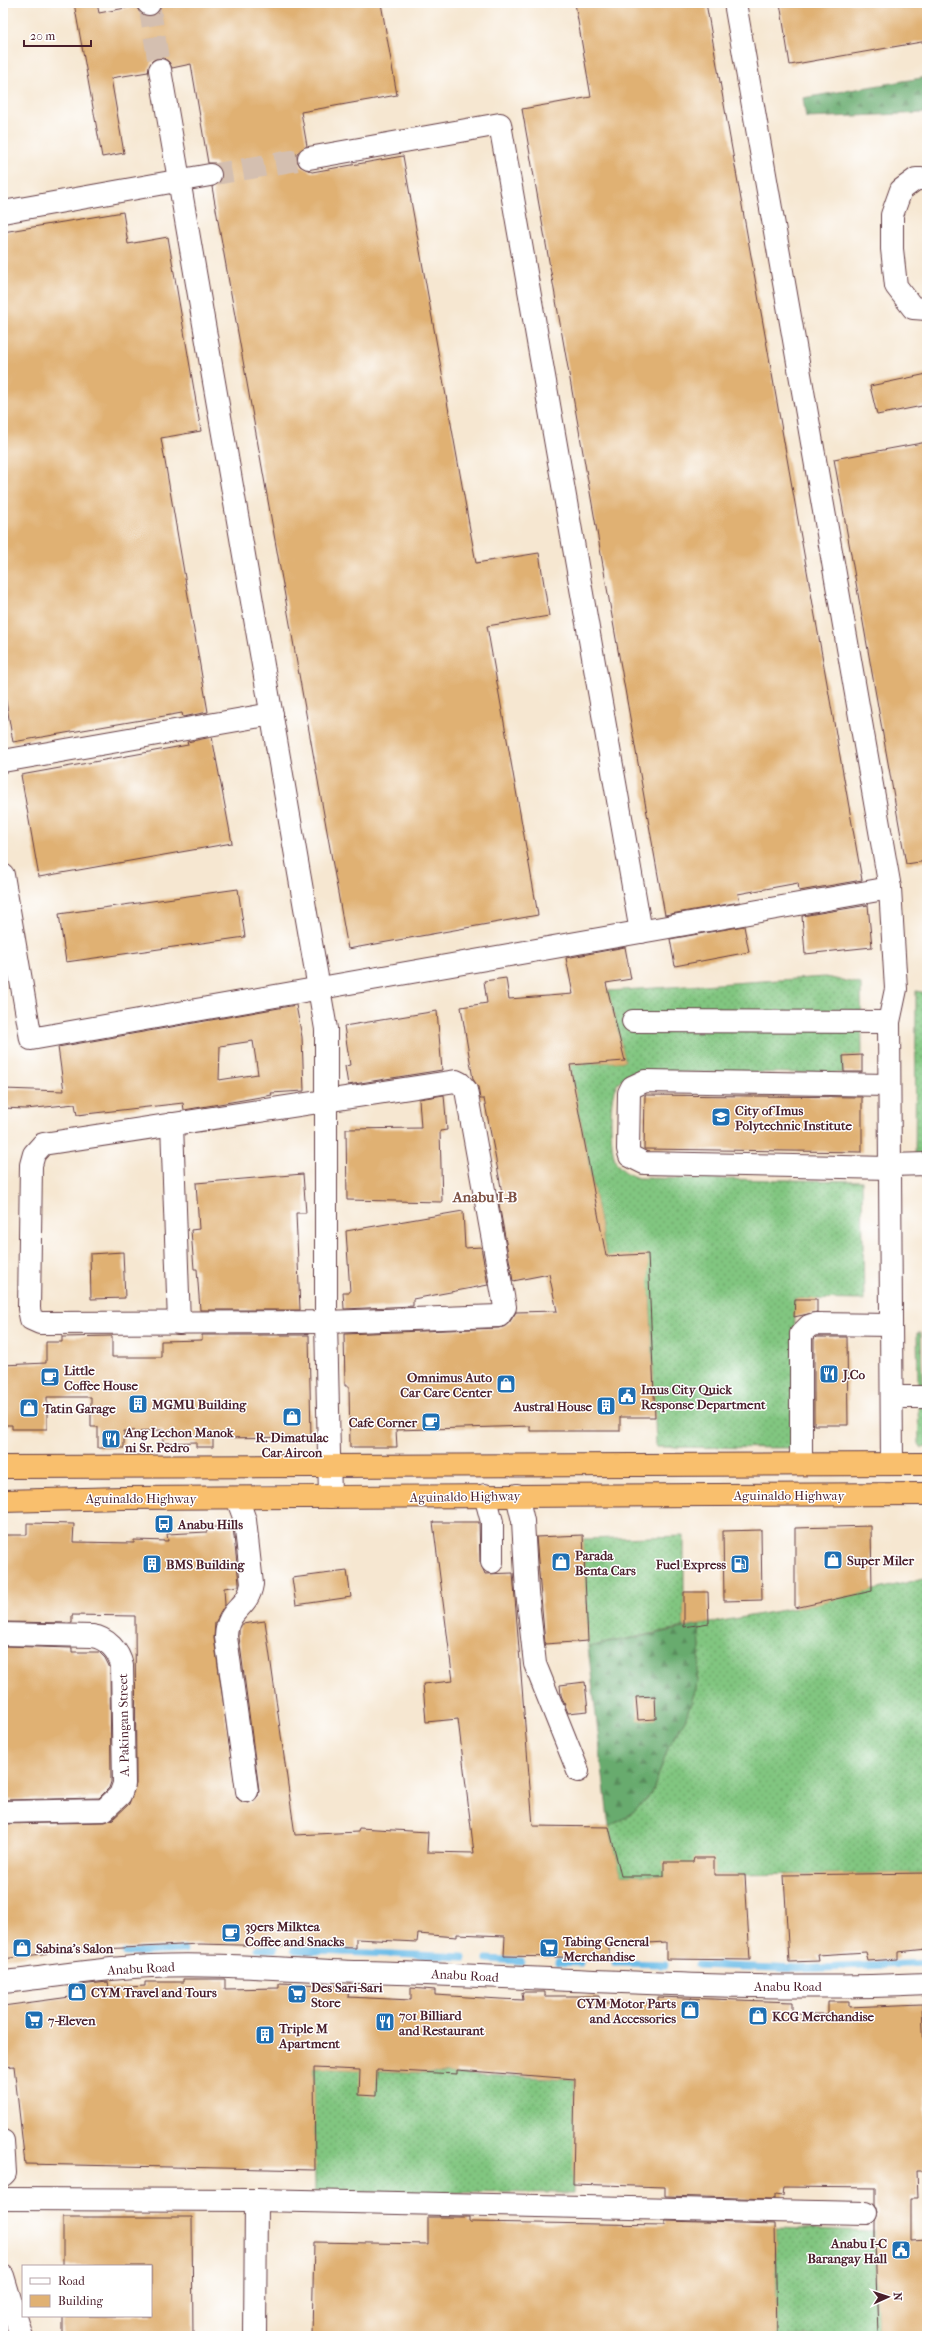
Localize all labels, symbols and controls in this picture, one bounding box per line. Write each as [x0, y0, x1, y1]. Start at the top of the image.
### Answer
scale bar [24, 22, 91, 48]
text: 20 m [30, 29, 55, 43]
place label: City of Imus Polytechnic Institute [735, 1103, 853, 1134]
school or university icon: City of Imus Polytechnic Institute [710, 1106, 732, 1128]
district label: Anabu I-B [452, 1188, 517, 1206]
place label: Little Coffee House [64, 1363, 138, 1393]
restaurant icon: J.Co [818, 1363, 840, 1385]
cafe icon: Little Coffee House [39, 1366, 61, 1388]
place label: J.Co [841, 1367, 865, 1383]
place label: Omnimus Auto Car Care Center [400, 1370, 492, 1400]
shop icon: Omnimus Auto Car Care Center [495, 1373, 517, 1395]
place label: Imus City Quick Response Department [641, 1382, 766, 1413]
public building icon: Imus City Quick Response Department [616, 1385, 638, 1407]
building icon: MGMU Building [127, 1393, 149, 1415]
building icon: Austral House [595, 1395, 617, 1417]
shop icon: Tatin Garage [18, 1397, 40, 1419]
place label: MGMU Building [151, 1397, 247, 1413]
place label: Austral House [513, 1399, 593, 1414]
place label: Tatin Garage [42, 1401, 116, 1417]
shop icon: R. Dimatulac Car Aircon [281, 1406, 303, 1428]
cafe icon: Cafe Corner [420, 1411, 442, 1433]
place label: Cafe Corner [349, 1415, 417, 1430]
place label: Ang Lechon Manok ni Sr. Pedro [124, 1425, 235, 1455]
restaurant icon: Ang Lechon Manok ni Sr. Pedro [100, 1428, 122, 1450]
place label: R. Dimatulac Car Aircon [256, 1430, 329, 1460]
street label: Aguinaldo Highway [409, 1488, 522, 1505]
street label: Aguinaldo Highway [733, 1488, 845, 1503]
street label: Aguinaldo Highway [85, 1491, 197, 1506]
bus stop icon: Anabu Hills [153, 1513, 175, 1535]
place label: Anabu Hills [177, 1517, 243, 1532]
place label: Parada Benta Cars [575, 1548, 636, 1578]
shop icon: Super Miler [822, 1549, 844, 1571]
shop icon: Parada Benta Cars [550, 1551, 572, 1573]
building icon: BMS Building [141, 1553, 163, 1575]
fuel station icon: Fuel Express [729, 1553, 751, 1575]
place label: Super Miler [847, 1553, 914, 1569]
place label: BMS Building [166, 1557, 245, 1573]
place label: Fuel Express [655, 1557, 726, 1573]
street label: A. Pakingan Street [115, 1673, 132, 1778]
place label: 39ers Milktea Coffee and Snacks [245, 1919, 345, 1949]
cafe icon: 39ers Milktea Coffee and Snacks [220, 1922, 242, 1944]
place label: Tabing General Merchandise [562, 1934, 650, 1964]
shop icon: Sabina's Salon [11, 1937, 33, 1959]
supermarket icon: Tabing General Merchandise [538, 1937, 560, 1959]
place label: Sabina's Salon [36, 1941, 114, 1956]
street label: Anabu Road [106, 1959, 176, 1978]
street label: Anabu Road [430, 1966, 500, 1985]
street label: Anabu Road [753, 1979, 823, 1994]
place label: Des Sari-Sari Store [311, 1980, 383, 2010]
shop icon: CYM Travel and Tours [66, 1981, 88, 2003]
supermarket icon: Des Sari-Sari Store [286, 1983, 308, 2005]
place label: CYM Travel and Tours [91, 1985, 217, 2000]
place label: CYM Motor Parts and Accessories [577, 1996, 676, 2026]
shop icon: CYM Motor Parts and Accessories [679, 1999, 701, 2021]
shop icon: KCG Merchandise [747, 2005, 769, 2027]
place label: 701 Billiard and Restaurant [398, 2008, 485, 2038]
supermarket icon: 7-Eleven [23, 2009, 45, 2031]
place label: KCG Merchandise [772, 2009, 875, 2024]
restaurant icon: 701 Billiard and Restaurant [374, 2011, 396, 2033]
place label: 7-Eleven [47, 2013, 96, 2028]
place label: Triple M Apartment [278, 2021, 340, 2052]
building icon: Triple M Apartment [254, 2024, 276, 2046]
place label: Anabu I-C Barangay Hall [807, 2236, 887, 2267]
public building icon: Anabu I-C Barangay Hall [890, 2239, 912, 2261]
legend [22, 2265, 152, 2317]
text: Road [58, 2274, 85, 2288]
north arrow [868, 2277, 908, 2317]
text: N [891, 2292, 904, 2302]
text: Building [58, 2294, 103, 2308]

